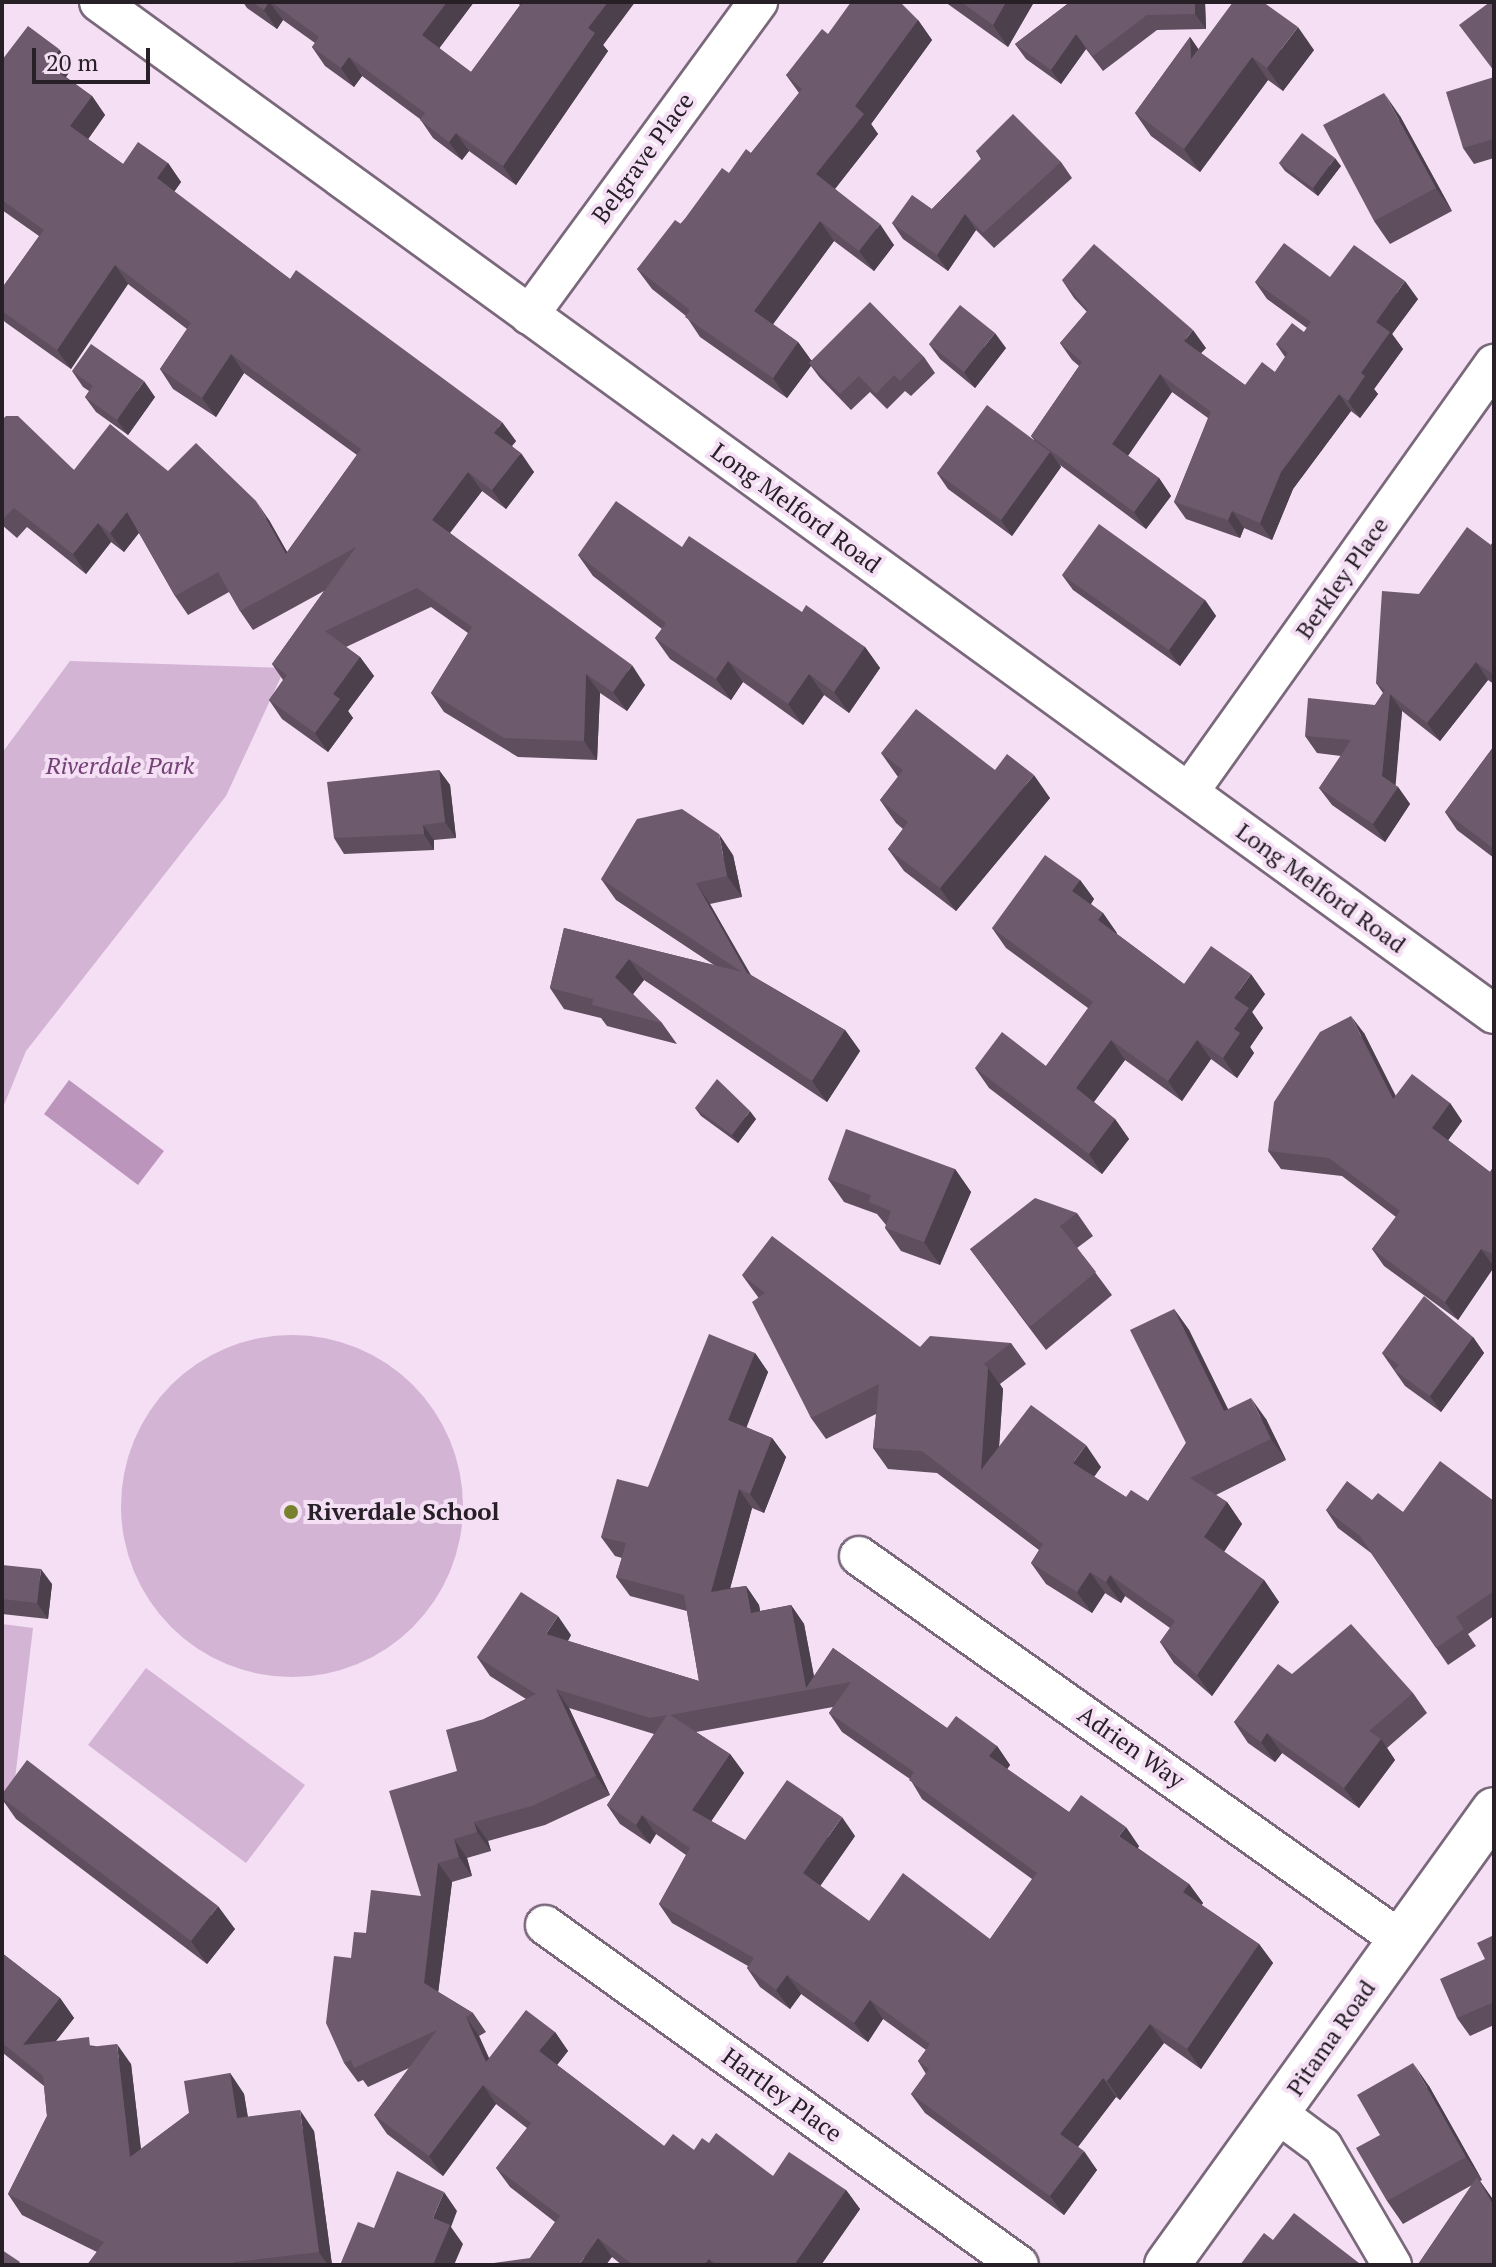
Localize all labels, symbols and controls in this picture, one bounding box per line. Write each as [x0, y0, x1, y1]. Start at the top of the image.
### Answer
scale bar [36, 32, 154, 82]
text: 20 m [46, 46, 98, 78]
street label: Belgrave Place [586, 87, 700, 229]
street label: Long Melford Road [706, 437, 886, 579]
street label: Berkley Place [1290, 512, 1394, 644]
park label: Riverdale Park [46, 752, 194, 780]
street label: Long Melford Road [1231, 817, 1411, 959]
place label: Riverdale School [307, 1498, 499, 1526]
marker: Riverdale School [282, 1503, 300, 1521]
street label: Adrien Way [1072, 1700, 1190, 1794]
street label: Pitama Road [1281, 1975, 1381, 2101]
street label: Hartley Place [717, 2042, 847, 2148]

